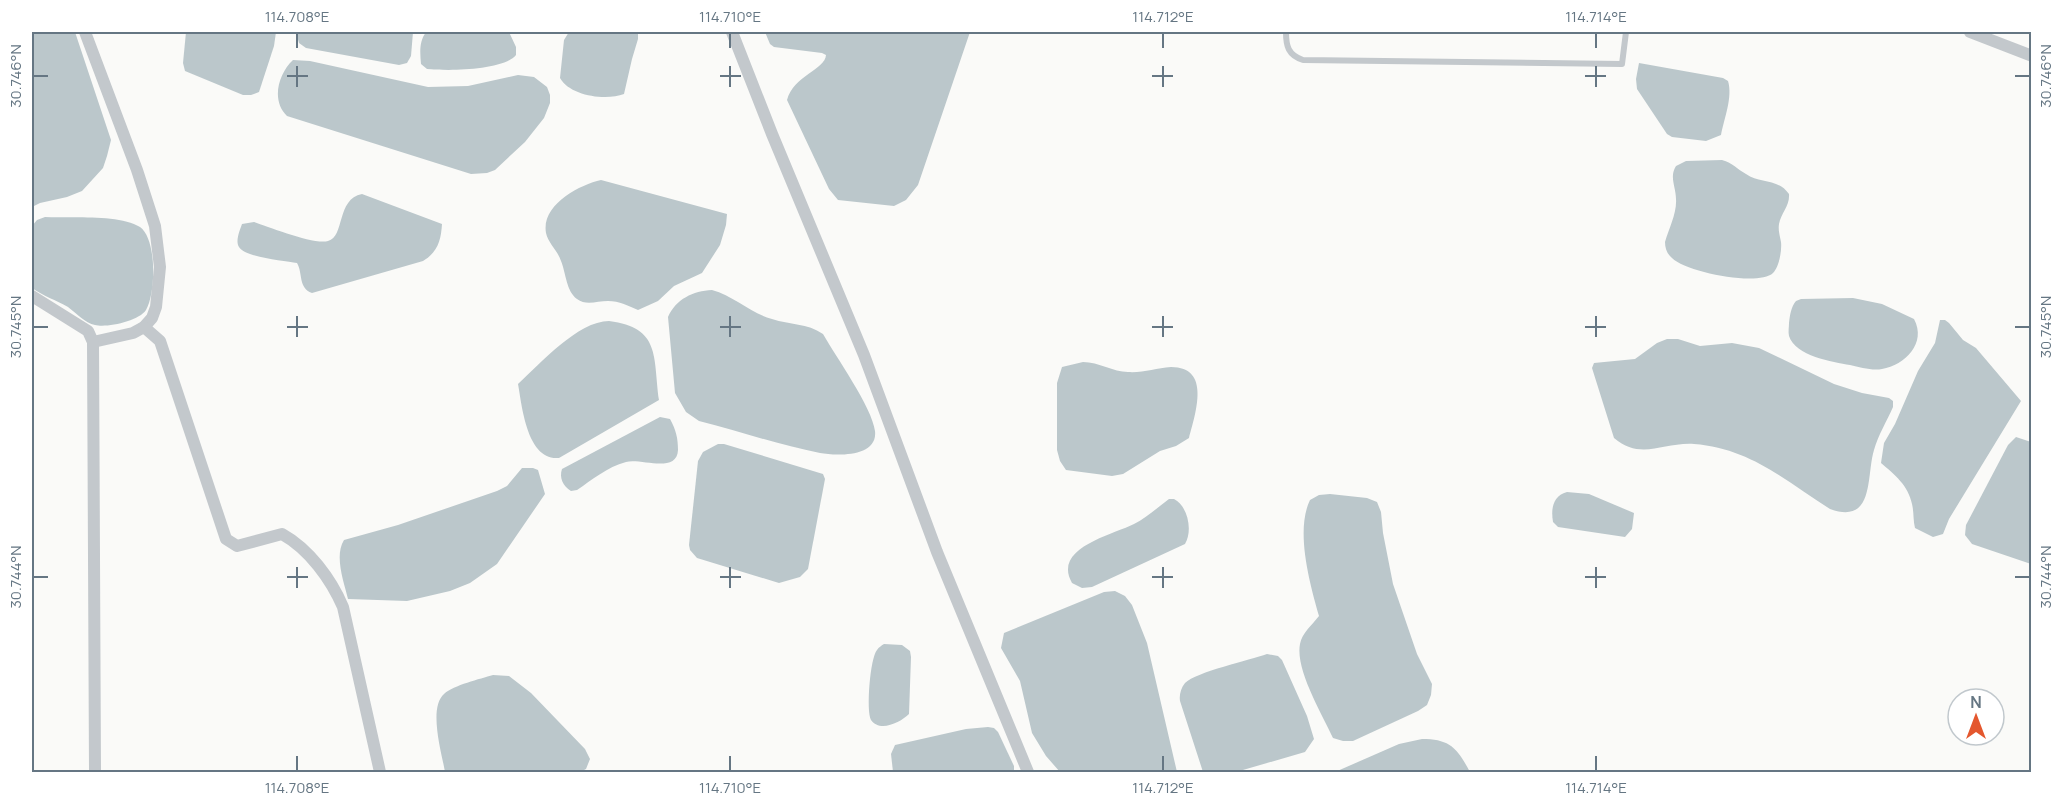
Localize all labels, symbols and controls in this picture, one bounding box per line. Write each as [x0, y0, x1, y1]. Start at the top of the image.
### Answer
text: 114.708°E [265, 6, 329, 27]
text: 114.710°E [699, 6, 761, 27]
text: 114.712°E [1132, 6, 1194, 27]
text: 114.714°E [1565, 6, 1627, 27]
text: 30.746°N [5, 44, 26, 108]
text: 30.746°N [2035, 44, 2056, 108]
text: 30.745°N [5, 296, 26, 358]
text: 30.745°N [2035, 296, 2056, 358]
text: 30.744°N [5, 545, 26, 609]
text: 30.744°N [2035, 545, 2056, 609]
north arrow [1946, 687, 2006, 747]
text: N [1970, 691, 1982, 713]
text: 114.708°E [265, 777, 329, 798]
text: 114.710°E [699, 777, 761, 798]
text: 114.712°E [1132, 777, 1194, 798]
text: 114.714°E [1565, 777, 1627, 798]

